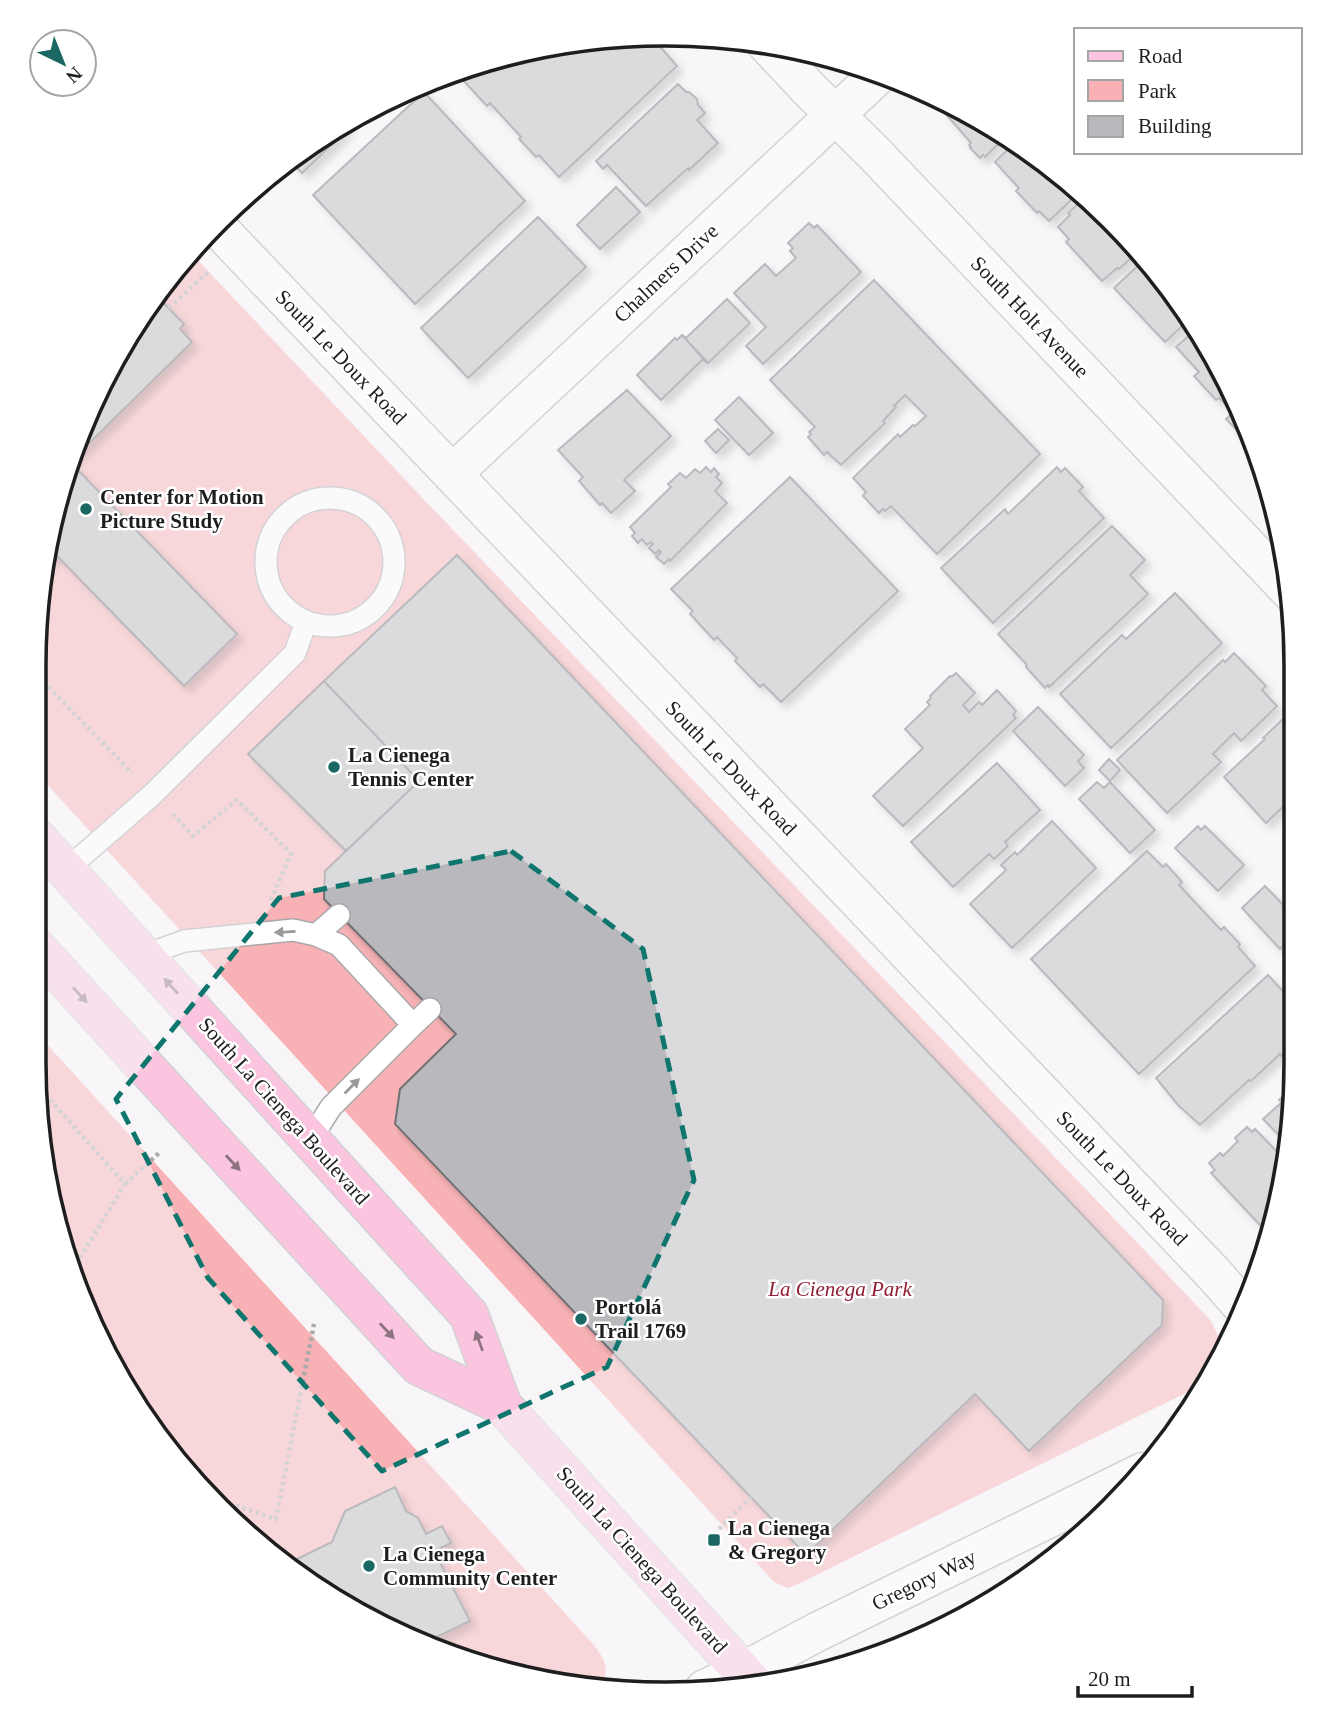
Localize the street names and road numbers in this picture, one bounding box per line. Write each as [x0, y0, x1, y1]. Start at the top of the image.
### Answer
street label: Chalmers Drive [609, 219, 723, 327]
street label: South Holt Avenue [966, 251, 1094, 383]
street label: South Le Doux Road [271, 285, 412, 430]
street label: South Le Doux Road [661, 696, 802, 841]
street label: South La Cienega Boulevard [194, 1013, 375, 1210]
street label: South Le Doux Road [1052, 1106, 1193, 1251]
street label: South La Cienega Boulevard [552, 1462, 733, 1659]
street label: Gregory Way [868, 1544, 980, 1616]

